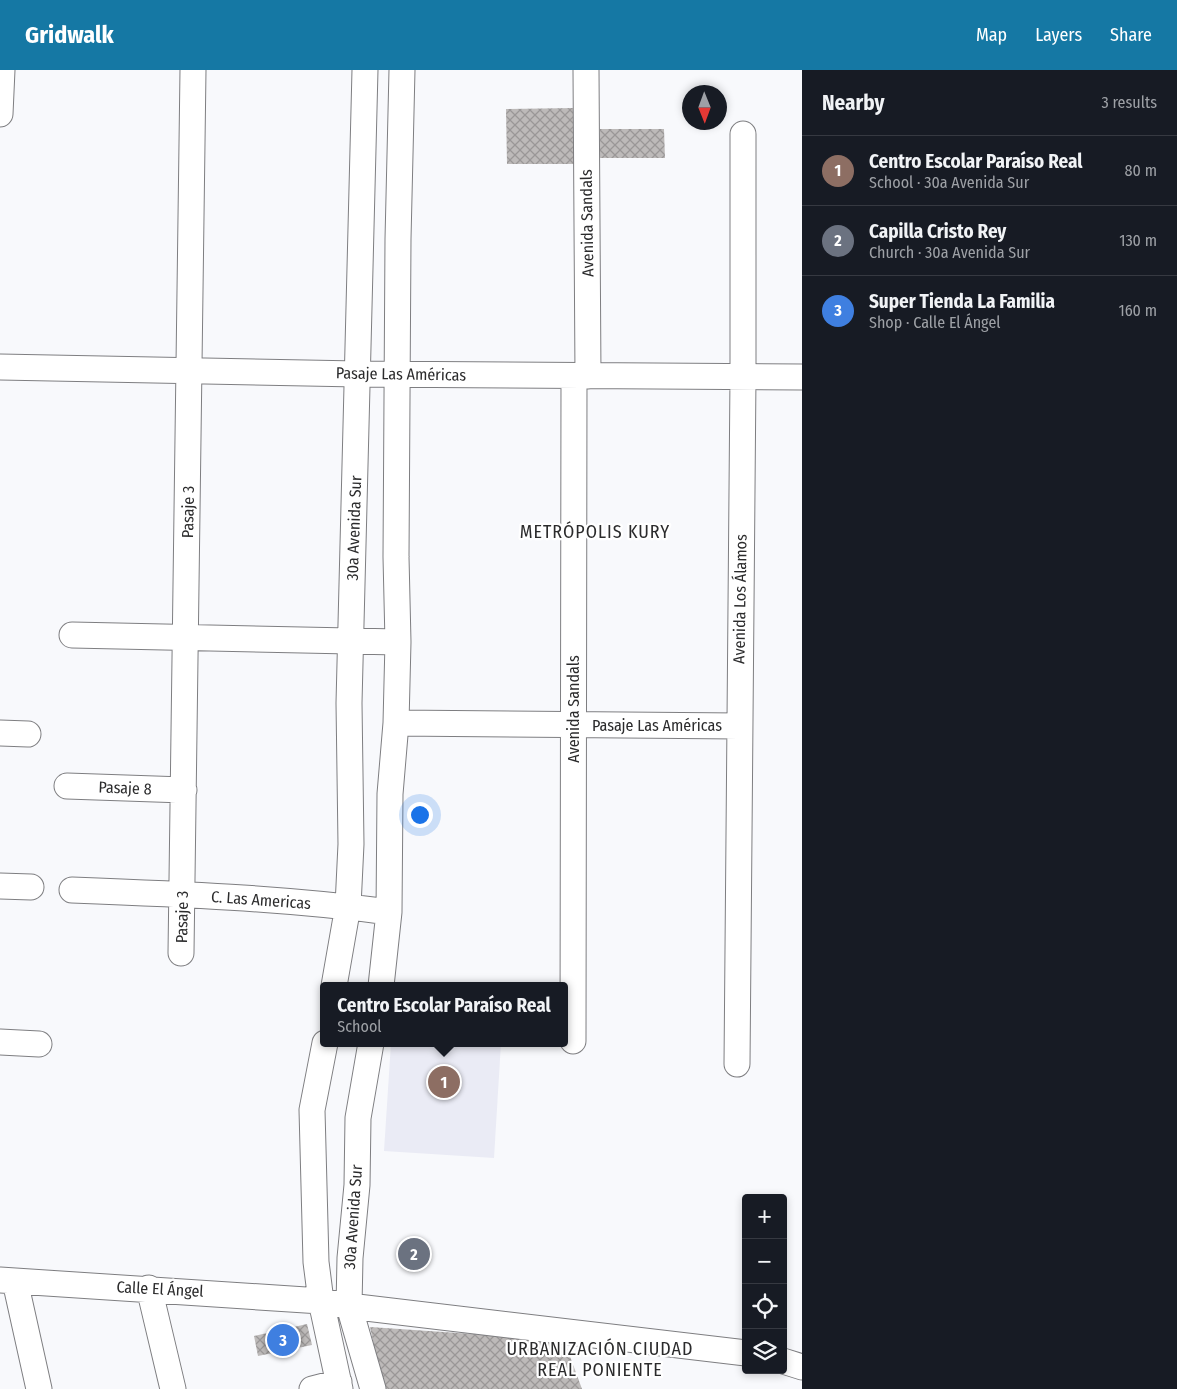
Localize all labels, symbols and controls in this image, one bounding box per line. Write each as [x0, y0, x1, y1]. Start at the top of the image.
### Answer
text: Gridwalk [25, 21, 114, 49]
text: Map [976, 24, 1007, 46]
text: Layers [1035, 24, 1082, 46]
text: Share [1110, 24, 1152, 46]
north arrow [682, 85, 727, 130]
text: Nearby [822, 90, 884, 116]
text: 3 results [1101, 93, 1157, 112]
text: Centro Escolar Paraíso Real [869, 150, 1083, 173]
text: 1 [835, 161, 841, 180]
text: 80 m [1125, 161, 1157, 180]
street label: Avenida Sandals [577, 169, 597, 277]
text: School · 30a Avenida Sur [869, 173, 1029, 192]
text: Capilla Cristo Rey [869, 220, 1006, 243]
text: 2 [834, 231, 842, 250]
text: 130 m [1119, 231, 1157, 250]
text: Church · 30a Avenida Sur [869, 243, 1030, 262]
text: Super Tienda La Familia [869, 290, 1055, 313]
text: 3 [834, 301, 842, 320]
text: 160 m [1118, 301, 1157, 320]
text: Shop · Calle El Ángel [869, 313, 1001, 332]
street label: Pasaje Las Américas [336, 363, 466, 385]
street label: 30a Avenida Sur [343, 475, 365, 581]
street label: Pasaje 3 [178, 486, 198, 538]
district label: METRÓPOLIS KURY [520, 521, 670, 543]
street label: Avenida Los Álamos [729, 534, 751, 664]
street label: Avenida Sandals [564, 655, 583, 763]
street label: Pasaje Las Américas [592, 716, 722, 735]
street label: Pasaje 8 [98, 778, 152, 798]
your location [407, 802, 433, 828]
street label: C. Las Americas [210, 887, 312, 913]
street label: Pasaje 3 [172, 891, 192, 943]
popup [320, 982, 568, 1047]
text: Centro Escolar Paraíso Real [337, 994, 551, 1017]
text: School [337, 1017, 382, 1036]
pin: 1 [428, 1063, 460, 1101]
street label: 30a Avenida Sur [340, 1164, 366, 1270]
map controls [742, 1194, 787, 1374]
button: + [742, 1194, 787, 1239]
pin: 2 [398, 1235, 430, 1273]
button: − [742, 1239, 787, 1284]
street label: Calle El Ángel [116, 1277, 204, 1301]
button: locate [742, 1284, 787, 1329]
pin: 3 [267, 1321, 299, 1359]
button: layers [742, 1329, 787, 1374]
district label: URBANIZACIÓN CIUDAD REAL PONIENTE [506, 1338, 694, 1381]

